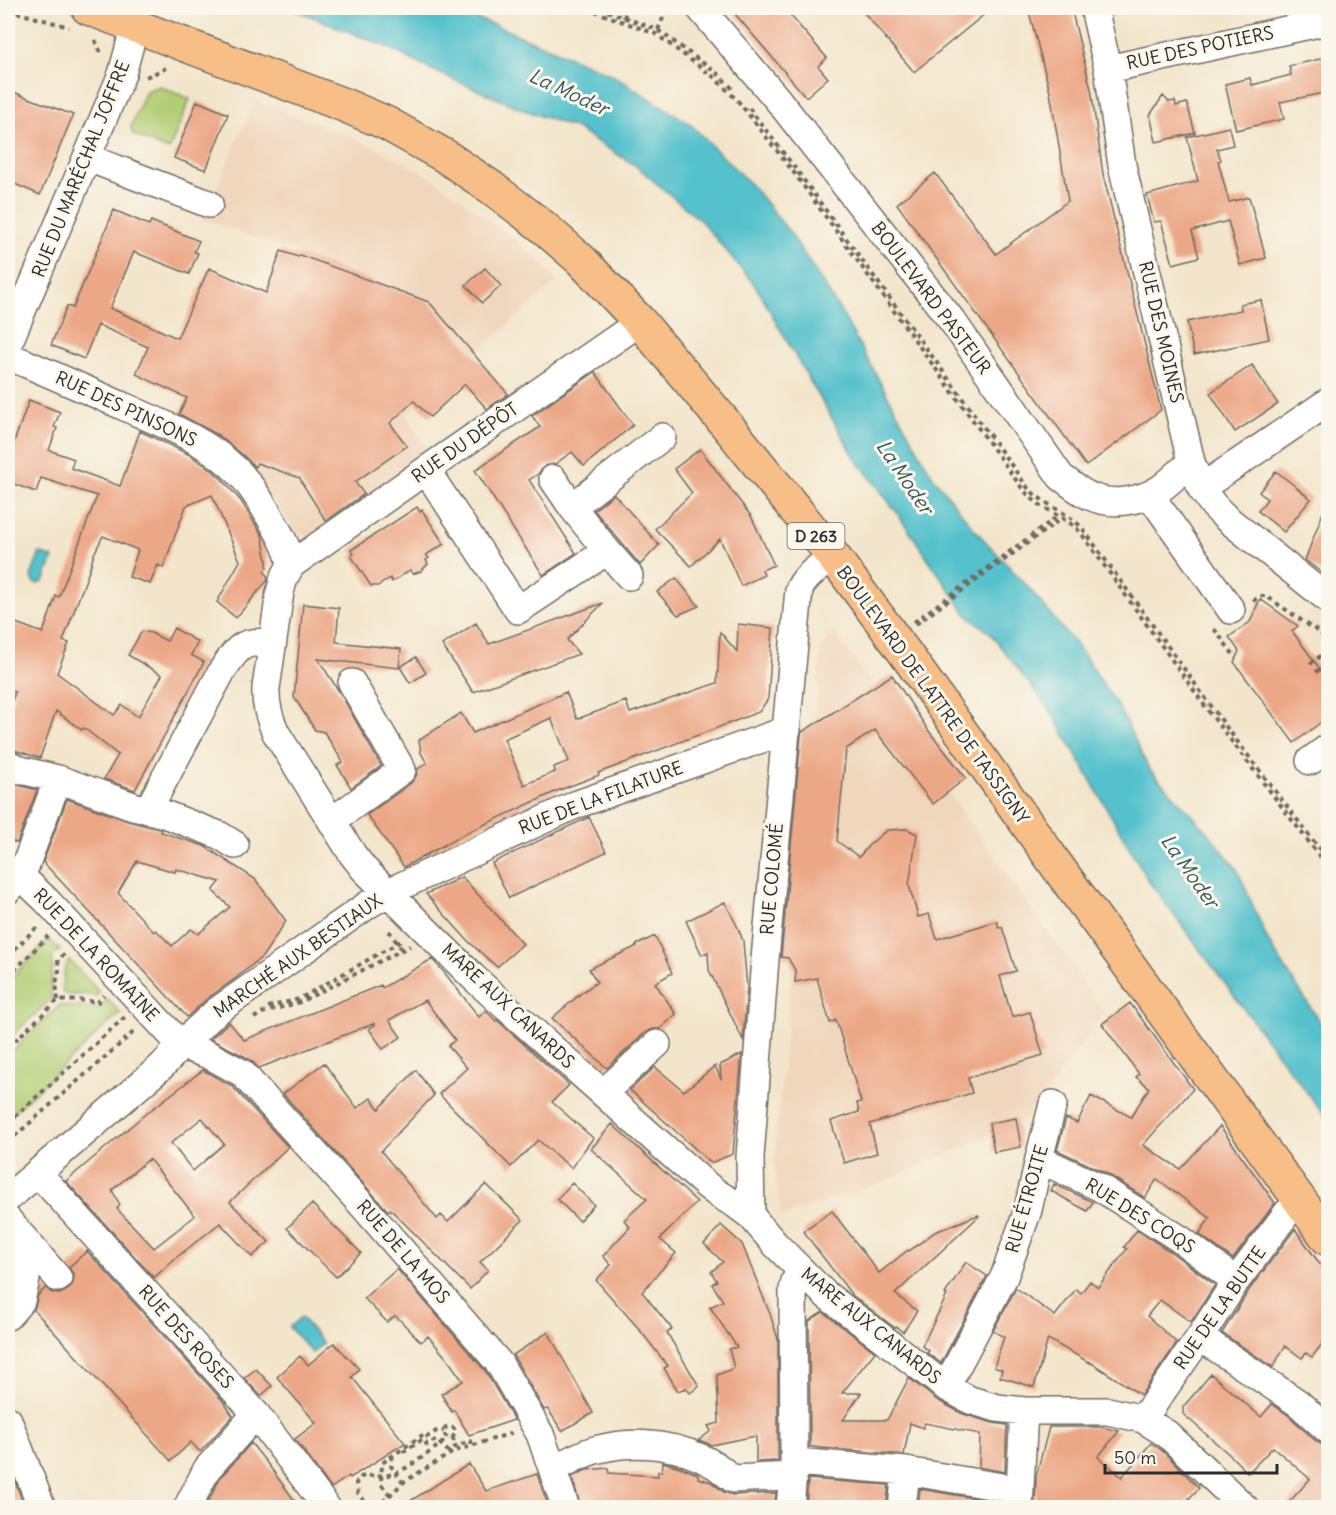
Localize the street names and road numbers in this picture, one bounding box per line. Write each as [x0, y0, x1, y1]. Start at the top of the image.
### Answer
street label: RUE DES POTIERS [1124, 21, 1275, 74]
street label: RUE DU MARÉCHAL JOFFRE [26, 57, 135, 281]
street label: BOULEVARD PASTEUR [867, 217, 996, 378]
street label: RUE DES MOINES [1134, 259, 1189, 405]
street label: RUE DES PINSONS [52, 366, 201, 451]
street label: RUE DU DÉPÔT [407, 397, 522, 488]
road number: D 263 [788, 523, 844, 549]
street label: BOULEVARD DE LATTRE DE TASSIGNY [832, 561, 1035, 828]
street label: RUE DE LA FILATURE [515, 756, 686, 839]
street label: RUE COLOMÉ [755, 822, 788, 936]
street label: RUE DE LA ROMAINE [29, 883, 164, 1026]
street label: MARCHÉ AUX BESTIAUX [209, 888, 387, 1023]
street label: MARE AUX CANARDS [437, 938, 580, 1073]
street label: RUE ÉTROITE [1000, 1142, 1053, 1256]
street label: RUE DES COQS [1081, 1173, 1199, 1258]
street label: RUE DE LA MOS [352, 1195, 455, 1308]
street label: RUE DE LA BUTTE [1168, 1242, 1271, 1374]
street label: MARE AUX CANARDS [797, 1262, 946, 1389]
street label: RUE DES ROSES [134, 1280, 239, 1393]

